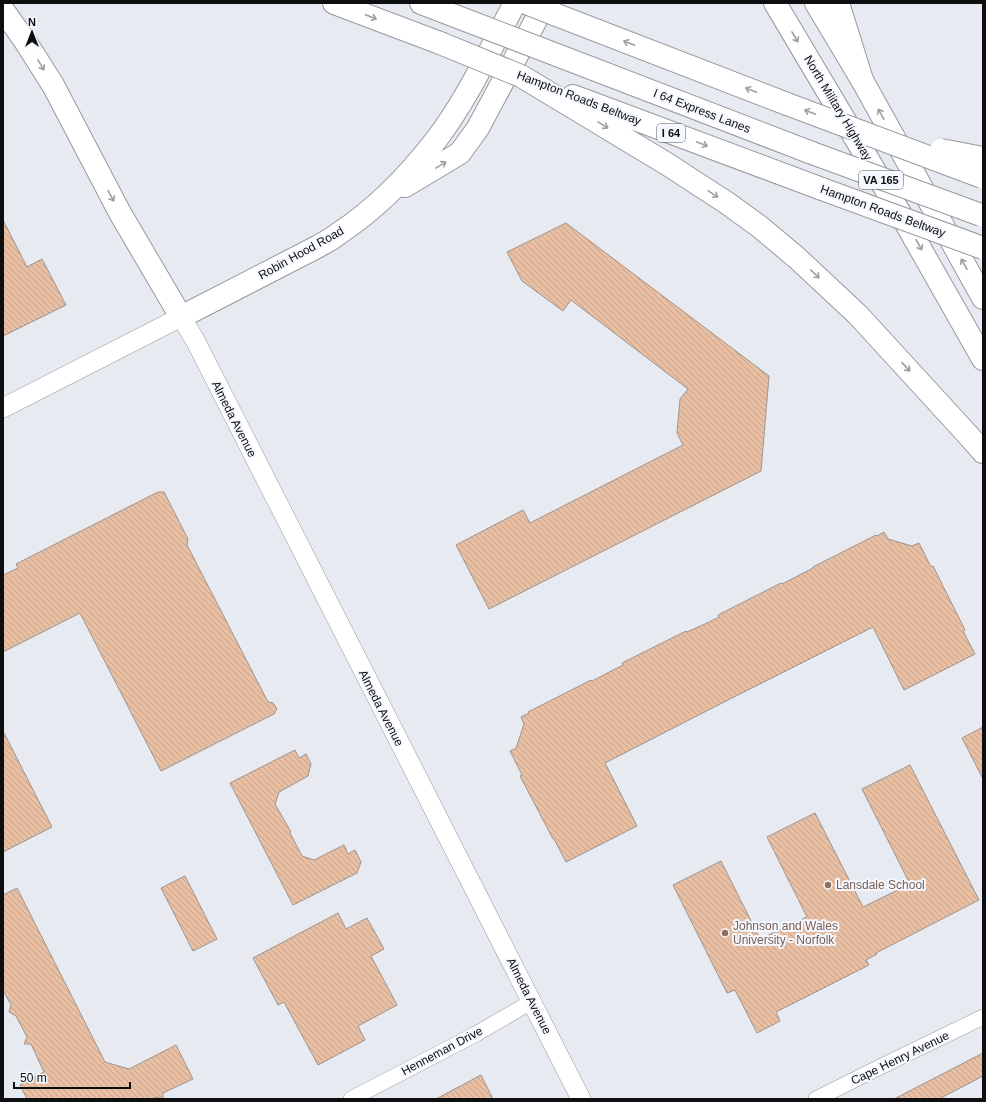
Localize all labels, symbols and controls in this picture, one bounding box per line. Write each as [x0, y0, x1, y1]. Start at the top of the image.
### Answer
north arrow [12, 12, 52, 52]
one-way arrow [364, 13, 376, 21]
text: N [28, 16, 36, 28]
one-way arrow [792, 30, 800, 42]
one-way arrow [624, 38, 636, 46]
street label: North Military Highway [801, 53, 875, 163]
one-way arrow [36, 60, 45, 71]
street label: Hampton Roads Beltway [515, 68, 643, 128]
one-way arrow [745, 85, 757, 93]
street label: I 64 Express Lanes [651, 86, 753, 136]
one-way arrow [805, 108, 817, 116]
one-way arrow [876, 108, 884, 120]
one-way arrow [597, 121, 608, 129]
road number: I 64 [657, 124, 685, 142]
one-way arrow [695, 140, 707, 148]
one-way arrow [435, 160, 447, 168]
road number: VA 165 [859, 171, 903, 189]
street label: Hampton Roads Beltway [819, 182, 947, 240]
one-way arrow [108, 190, 115, 202]
one-way arrow [707, 190, 718, 198]
street label: Robin Hood Road [256, 224, 346, 282]
one-way arrow [915, 239, 923, 251]
one-way arrow [959, 258, 967, 270]
one-way arrow [810, 270, 820, 279]
one-way arrow [901, 362, 911, 372]
street label: Almeda Avenue [209, 378, 259, 460]
street label: Almeda Avenue [356, 667, 406, 749]
place label: Lansdale School [836, 878, 925, 892]
marker: Lansdale School [823, 880, 833, 890]
place label: Johnson and Wales University - Norfolk [733, 919, 838, 947]
marker: Johnson and Wales University - Norfolk [720, 928, 730, 938]
street label: Almeda Avenue [504, 955, 554, 1037]
street label: Henneman Drive [399, 1024, 485, 1078]
street label: Cape Henry Avenue [849, 1028, 952, 1088]
scale bar [14, 1064, 130, 1090]
text: 50 m [20, 1071, 47, 1085]

